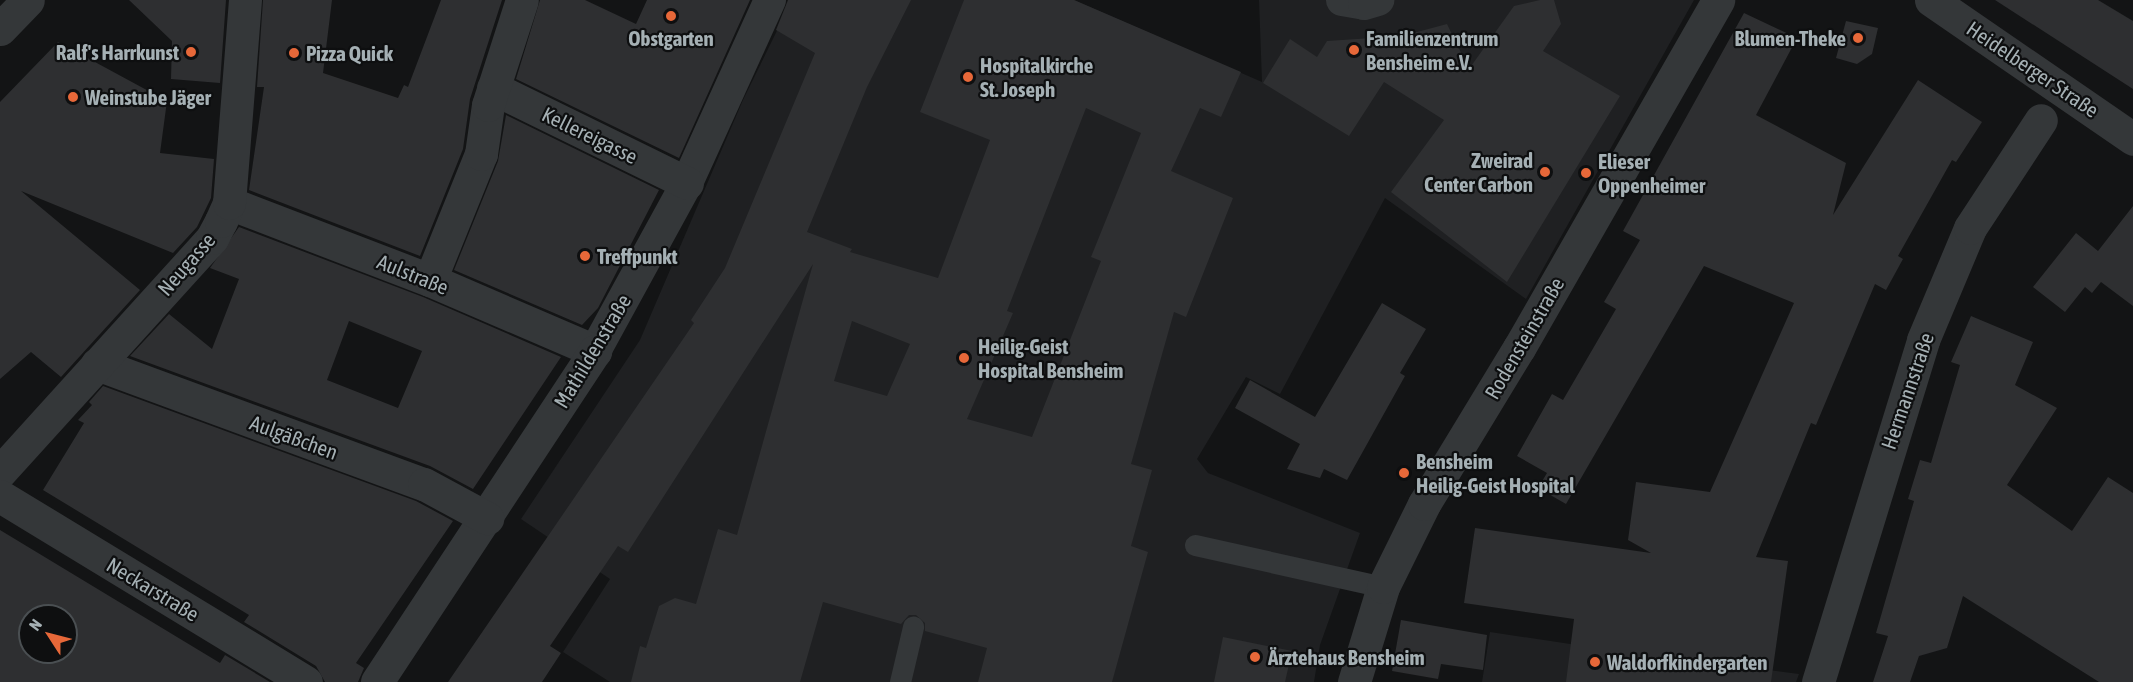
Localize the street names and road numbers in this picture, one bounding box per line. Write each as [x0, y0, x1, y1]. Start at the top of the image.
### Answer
street label: Heidelberger Straße [1962, 16, 2104, 122]
street label: Kellereigasse [538, 101, 642, 169]
street label: Neugasse [152, 228, 220, 300]
street label: Aulstraße [374, 248, 452, 300]
street label: Rodensteinstraße [1479, 273, 1569, 403]
street label: Mathildenstraße [548, 290, 636, 412]
street label: Hermannstraße [1875, 329, 1939, 453]
street label: Aulgäßchen [247, 409, 341, 465]
street label: Neckarstraße [102, 552, 204, 626]

